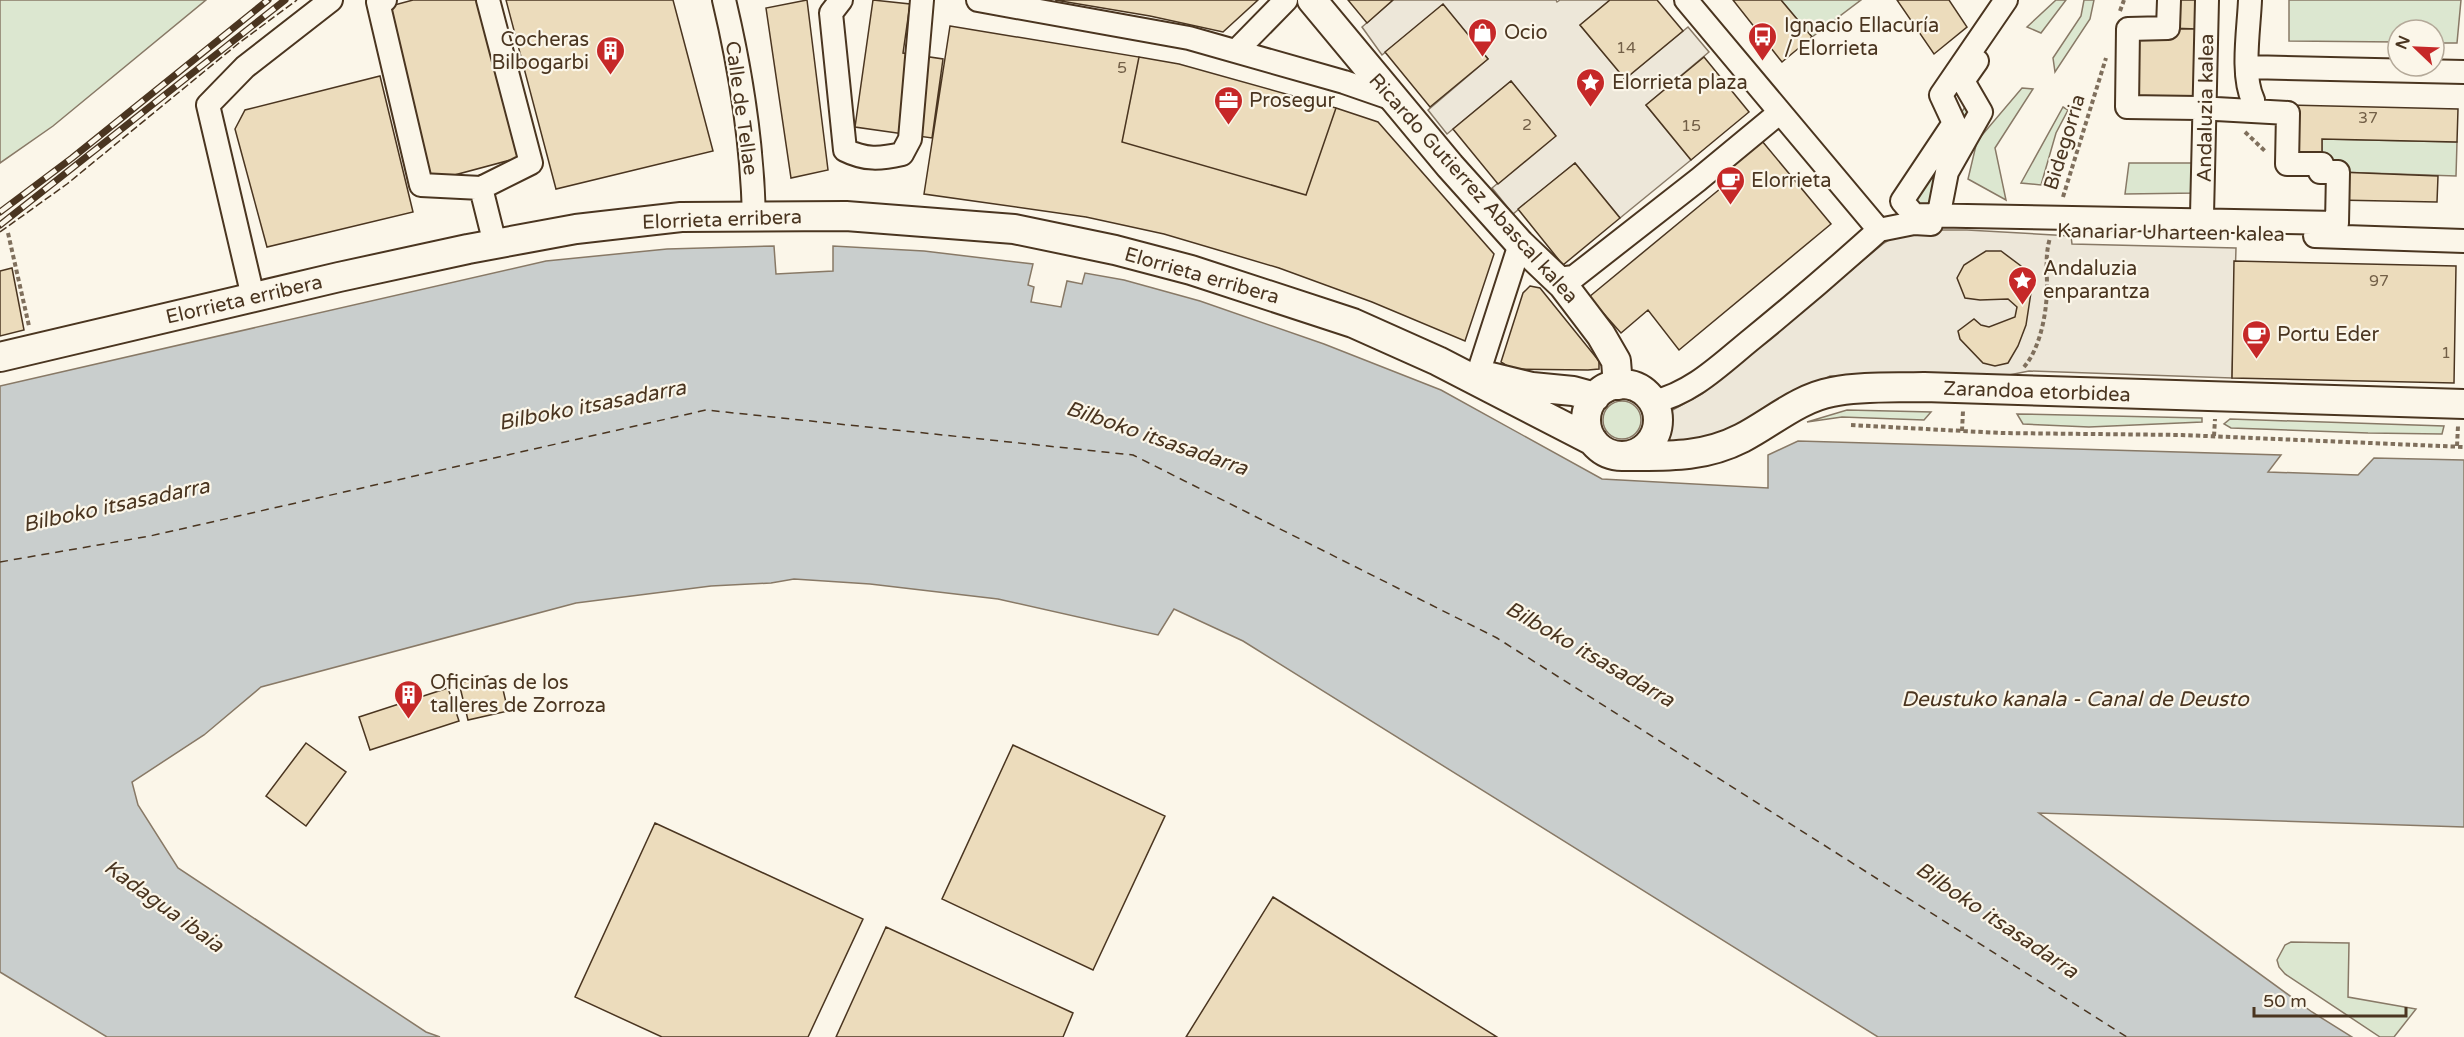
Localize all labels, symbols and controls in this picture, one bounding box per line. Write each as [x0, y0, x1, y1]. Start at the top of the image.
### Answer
place label: Ignacio Ellacuría / Elorrieta [1784, 14, 1939, 61]
shop icon: Ocio [1467, 16, 1499, 58]
north arrow [2386, 18, 2446, 78]
bus stop icon: Ignacio Ellacuría / Elorrieta [1747, 20, 1779, 62]
place label: Ocio [1504, 21, 1548, 45]
place label: Cocheras Bilbogarbi [491, 28, 589, 75]
street label: Andaluzia kalea [2193, 33, 2219, 183]
text: N [2391, 33, 2415, 52]
building icon: Cocheras Bilbogarbi [594, 34, 626, 76]
house number: 14 [1616, 38, 1636, 58]
street label: Calle de Tellae [720, 39, 762, 177]
house number: 5 [1117, 58, 1127, 78]
place icon: Elorrieta plaza [1575, 66, 1607, 108]
street label: Ricardo Gutierrez Abascal kalea [1364, 69, 1583, 309]
place label: Elorrieta plaza [1612, 71, 1748, 95]
office icon: Prosegur [1212, 84, 1244, 126]
place label: Prosegur [1249, 89, 1336, 113]
street label: Bidegorria [2039, 91, 2091, 193]
house number: 37 [2358, 108, 2378, 128]
house number: 2 [1522, 115, 1532, 135]
house number: 15 [1681, 116, 1701, 136]
cafe icon: Elorrieta [1714, 164, 1746, 206]
place label: Elorrieta [1751, 169, 1831, 193]
street label: Elorrieta erribera [642, 205, 802, 235]
street label: Kanariar Uharteen kalea [2057, 219, 2285, 247]
street label: Elorrieta erribera [1121, 242, 1282, 310]
place label: Andaluzia enparantza [2043, 257, 2150, 304]
place icon: Andaluzia enparantza [2006, 264, 2038, 306]
street label: Elorrieta erribera [164, 270, 325, 330]
house number: 97 [2369, 271, 2389, 291]
cafe icon: Portu Eder [2240, 318, 2272, 360]
place label: Portu Eder [2277, 323, 2379, 347]
house number: 1 [2441, 343, 2451, 363]
water label: Bilboko itsasadarra [496, 375, 689, 436]
street label: Zarandoa etorbidea [1943, 377, 2131, 407]
water label: Bilboko itsasadarra [1063, 396, 1252, 482]
water label: Bilboko itsasadarra [20, 473, 213, 538]
water label: Bilboko itsasadarra [1501, 596, 1679, 713]
place label: Oficinas de los talleres de Zorroza [430, 671, 606, 718]
building icon: Oficinas de los talleres de Zorroza [393, 678, 425, 720]
water label: Deustuko kanala - Canal de Deusto [1901, 687, 2250, 712]
water label: Kadagua ibaia [99, 855, 229, 959]
water label: Bilboko itsasadarra [1911, 857, 2084, 985]
scale bar [2254, 980, 2406, 1018]
text: 50 m [2263, 990, 2307, 1012]

